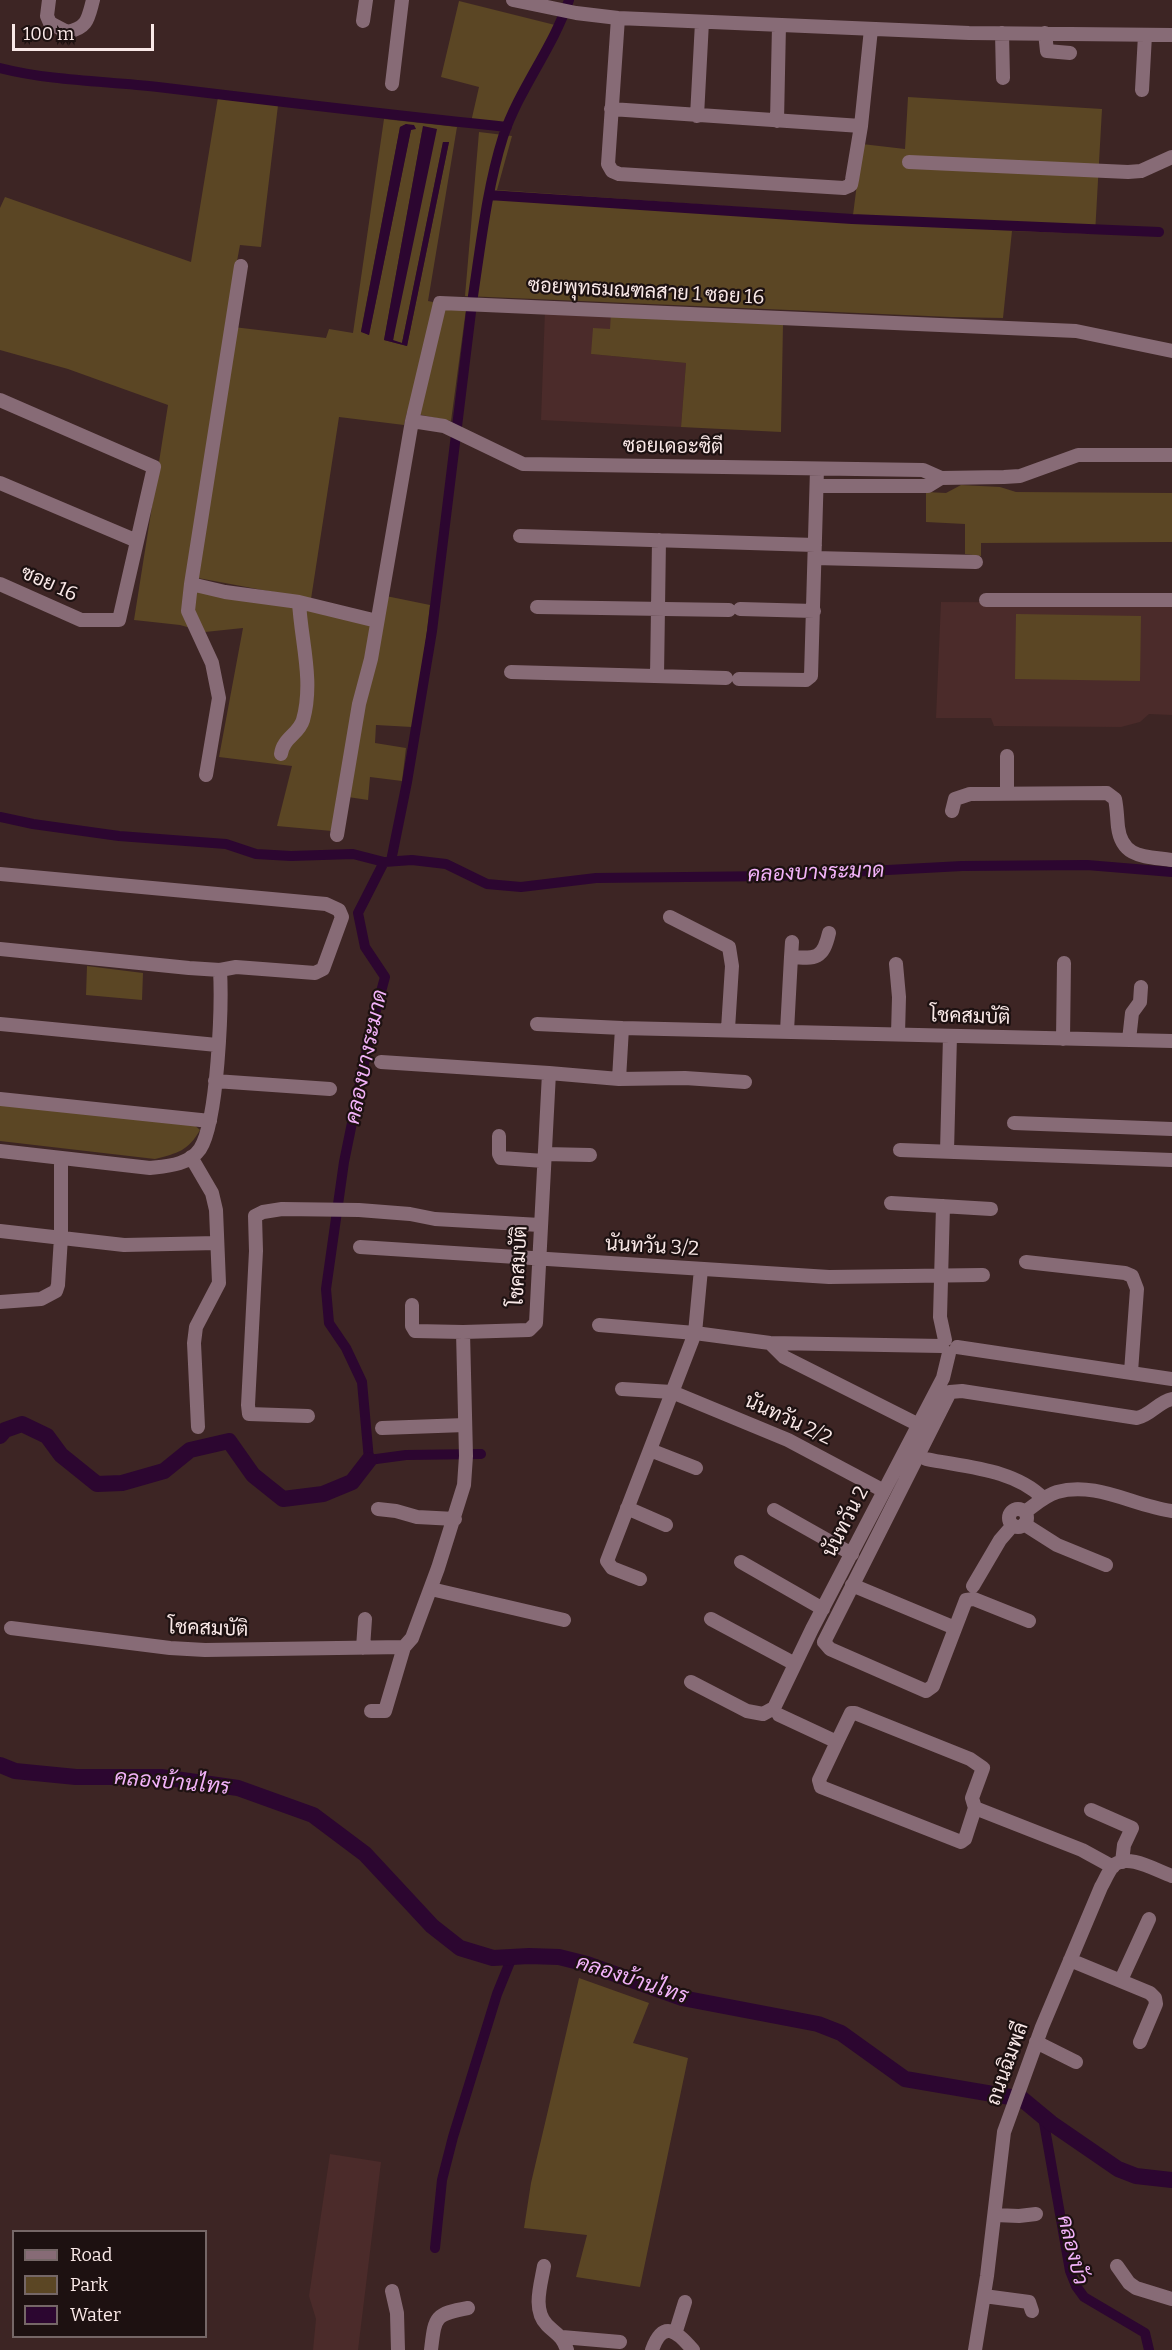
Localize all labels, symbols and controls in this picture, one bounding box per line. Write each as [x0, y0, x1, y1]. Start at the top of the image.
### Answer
scale bar [15, 12, 158, 50]
text: 100 m [23, 23, 74, 45]
street label: ซอยพุทธมณฑลสาย 1 ซอย 16 [527, 274, 765, 310]
street label: ซอยเดอะซิตี [623, 434, 723, 460]
street label: ซอย 16 [17, 561, 81, 607]
water label: คลองบางระมาด [747, 858, 885, 888]
water label: คลองบางระมาด [340, 987, 394, 1127]
street label: โชคสมบัติ [929, 1004, 1011, 1030]
street label: โชคสมบัติ [505, 1225, 533, 1307]
street label: นันทวัน 3/2 [604, 1233, 700, 1261]
street label: นันทวัน 2/2 [740, 1389, 836, 1451]
street label: นันทวัน 2 [818, 1482, 874, 1562]
street label: โชคสมบัติ [167, 1616, 249, 1642]
water label: คลองบ้านไทร [113, 1765, 231, 1801]
water label: คลองบ้านไทร [573, 1950, 691, 2010]
street label: ถนนฉิมพลี [982, 2019, 1034, 2109]
water label: คลองบัว [1051, 2213, 1093, 2287]
legend [12, 2230, 207, 2338]
text: Road [70, 2244, 112, 2266]
text: Park [70, 2274, 108, 2296]
text: Water [70, 2304, 121, 2326]

